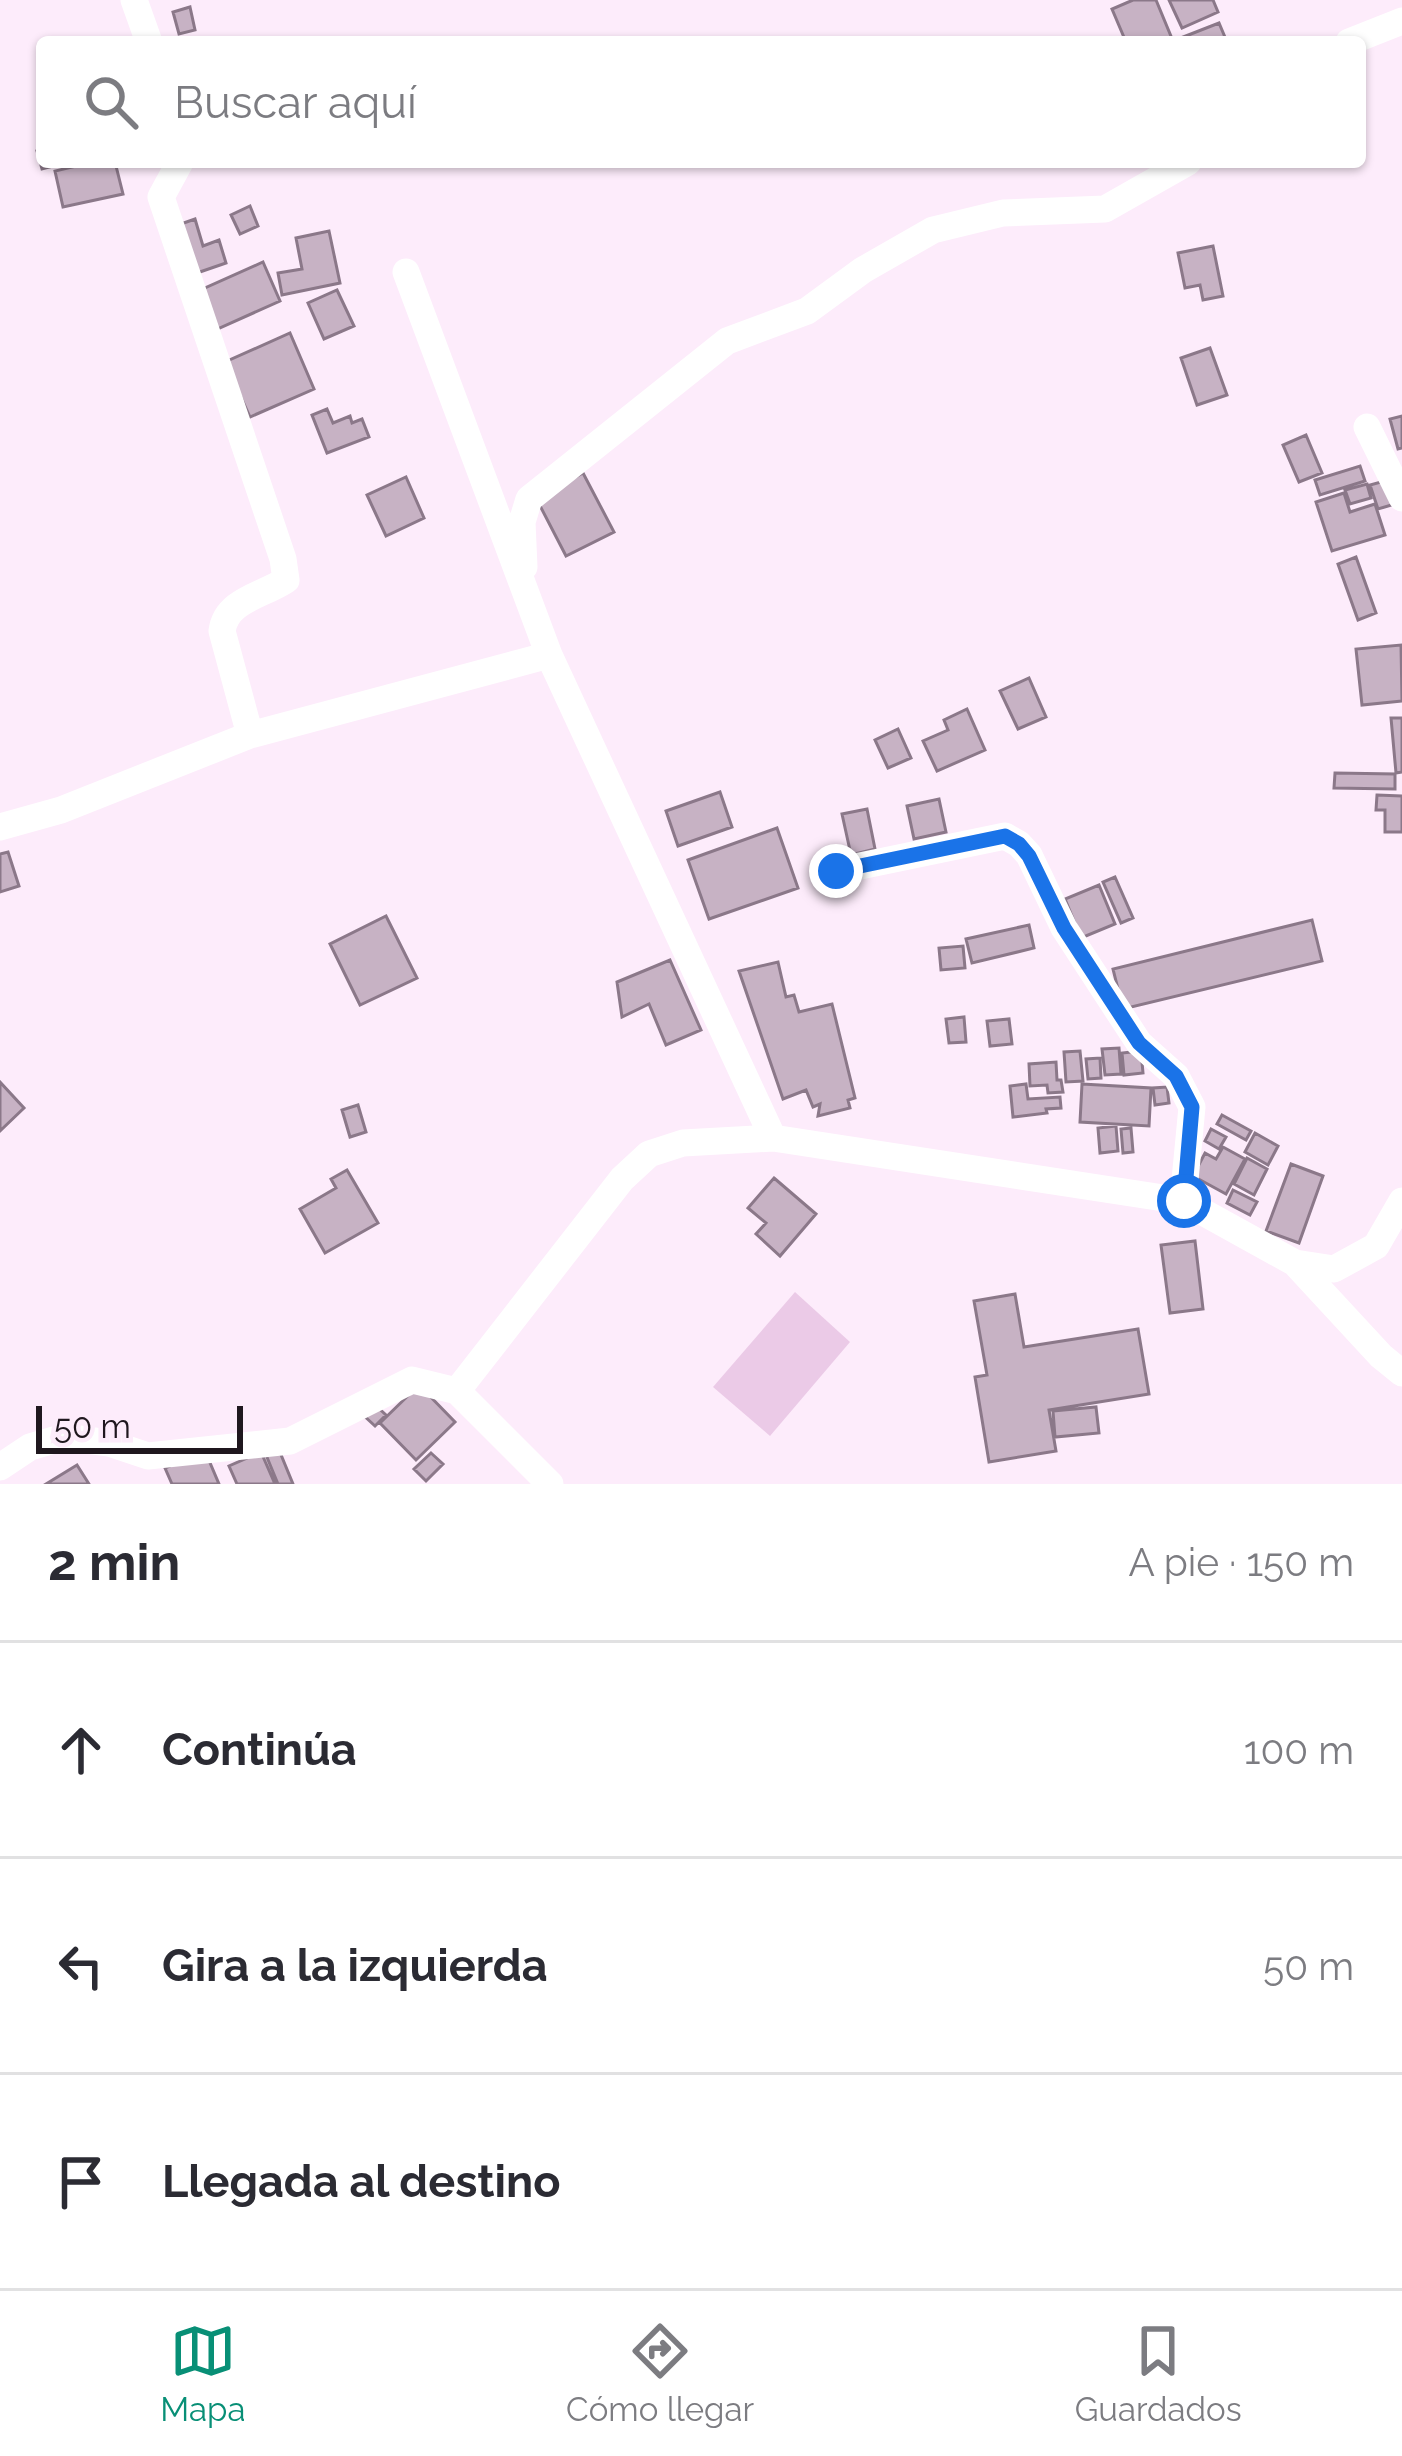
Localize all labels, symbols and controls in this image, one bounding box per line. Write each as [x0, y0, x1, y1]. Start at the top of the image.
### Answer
search box [36, 36, 1366, 168]
icon: search [78, 69, 144, 135]
text: Buscar aquí [174, 76, 417, 129]
route end [809, 844, 863, 898]
route start [1157, 1174, 1211, 1228]
scale bar [36, 1400, 243, 1453]
text: 50 m [54, 1407, 131, 1446]
text: 2 min [48, 1532, 180, 1592]
text: A pie · 150 m [1129, 1539, 1354, 1585]
icon: ahead [48, 1717, 114, 1783]
text: Continúa [162, 1723, 357, 1776]
text: 100 m [1244, 1727, 1354, 1773]
icon: left [48, 1933, 114, 1999]
text: Gira a la izquierda [162, 1939, 548, 1992]
text: 50 m [1263, 1943, 1354, 1989]
icon: arrive [48, 2149, 114, 2215]
text: Llegada al destino [162, 2155, 561, 2208]
tab: Mapa [160, 2318, 245, 2429]
tab: Cómo llegar [566, 2318, 754, 2429]
tab: Guardados [1075, 2318, 1242, 2429]

